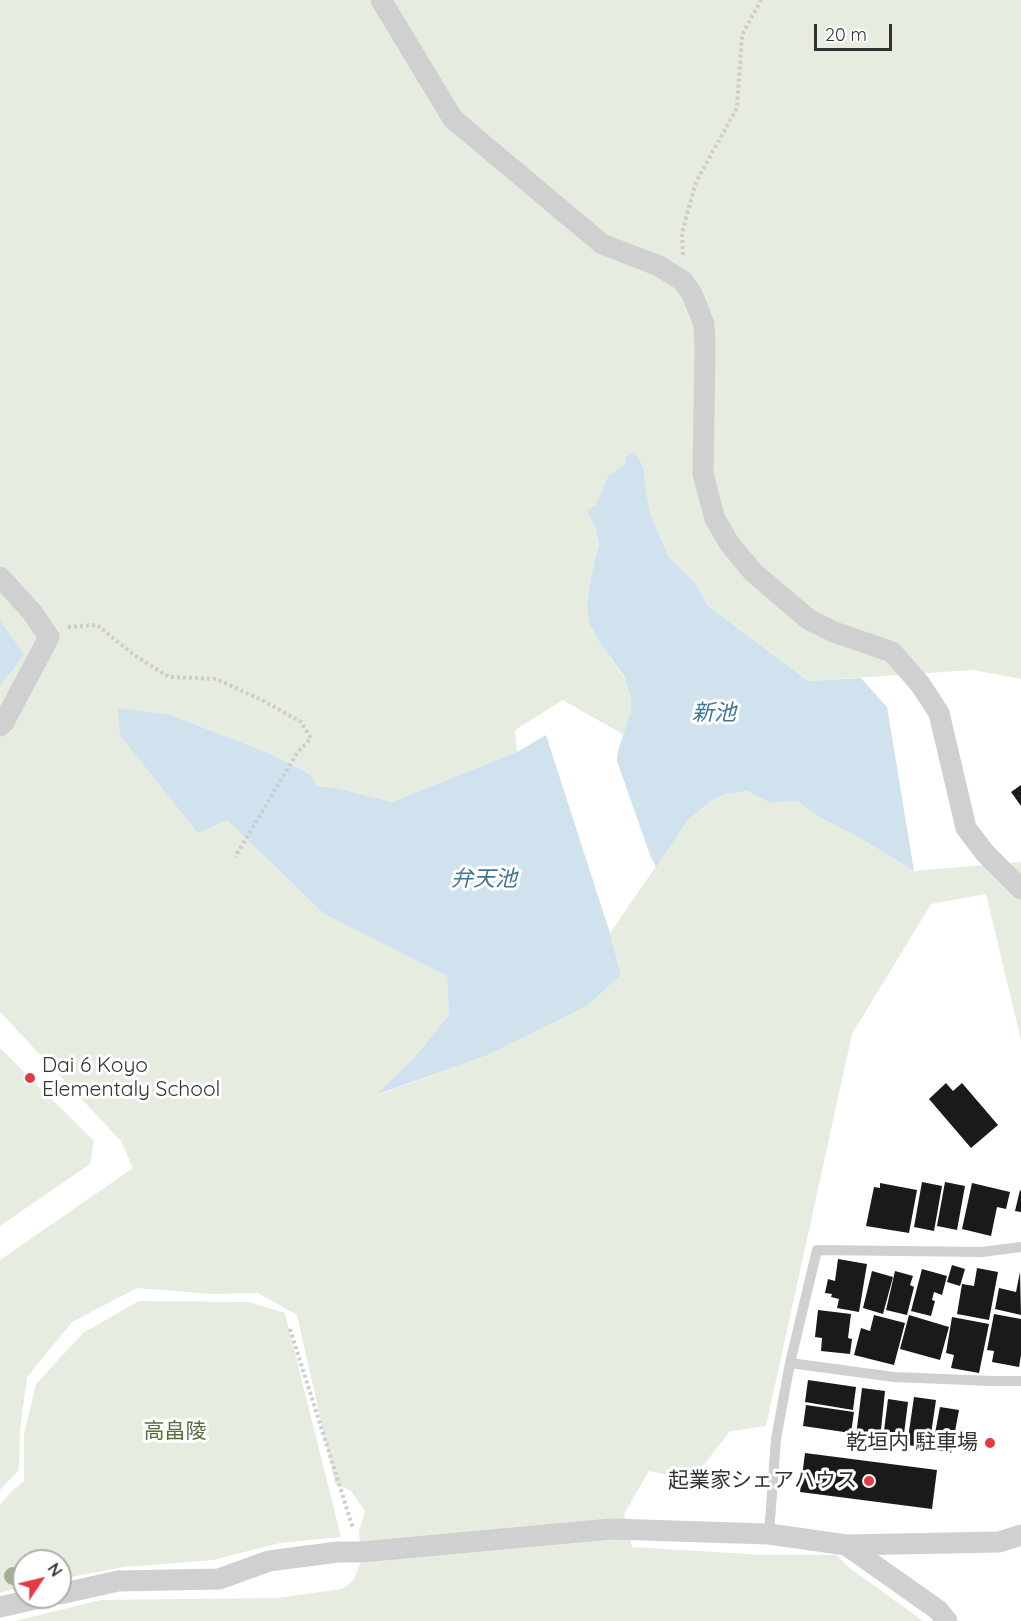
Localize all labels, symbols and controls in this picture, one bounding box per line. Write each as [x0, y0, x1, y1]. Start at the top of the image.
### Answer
scale bar [817, 12, 895, 50]
text: 20 m [825, 23, 867, 46]
water label: 新池 [692, 700, 736, 726]
water label: 弁天池 [451, 866, 517, 892]
place label: Dai 6 Koyo Elementaly School [42, 1053, 220, 1103]
marker: Dai 6 Koyo Elementaly School [23, 1071, 37, 1085]
park label: 高畠陵 [144, 1419, 206, 1445]
place label: 乾垣内 駐車場 [846, 1430, 978, 1456]
marker: 乾垣内 駐車場 [983, 1436, 997, 1450]
place label: 起業家シェアハウス [668, 1468, 857, 1494]
marker: 起業家シェアハウス [862, 1474, 876, 1488]
north arrow [12, 1549, 72, 1609]
text: N [44, 1559, 67, 1580]

